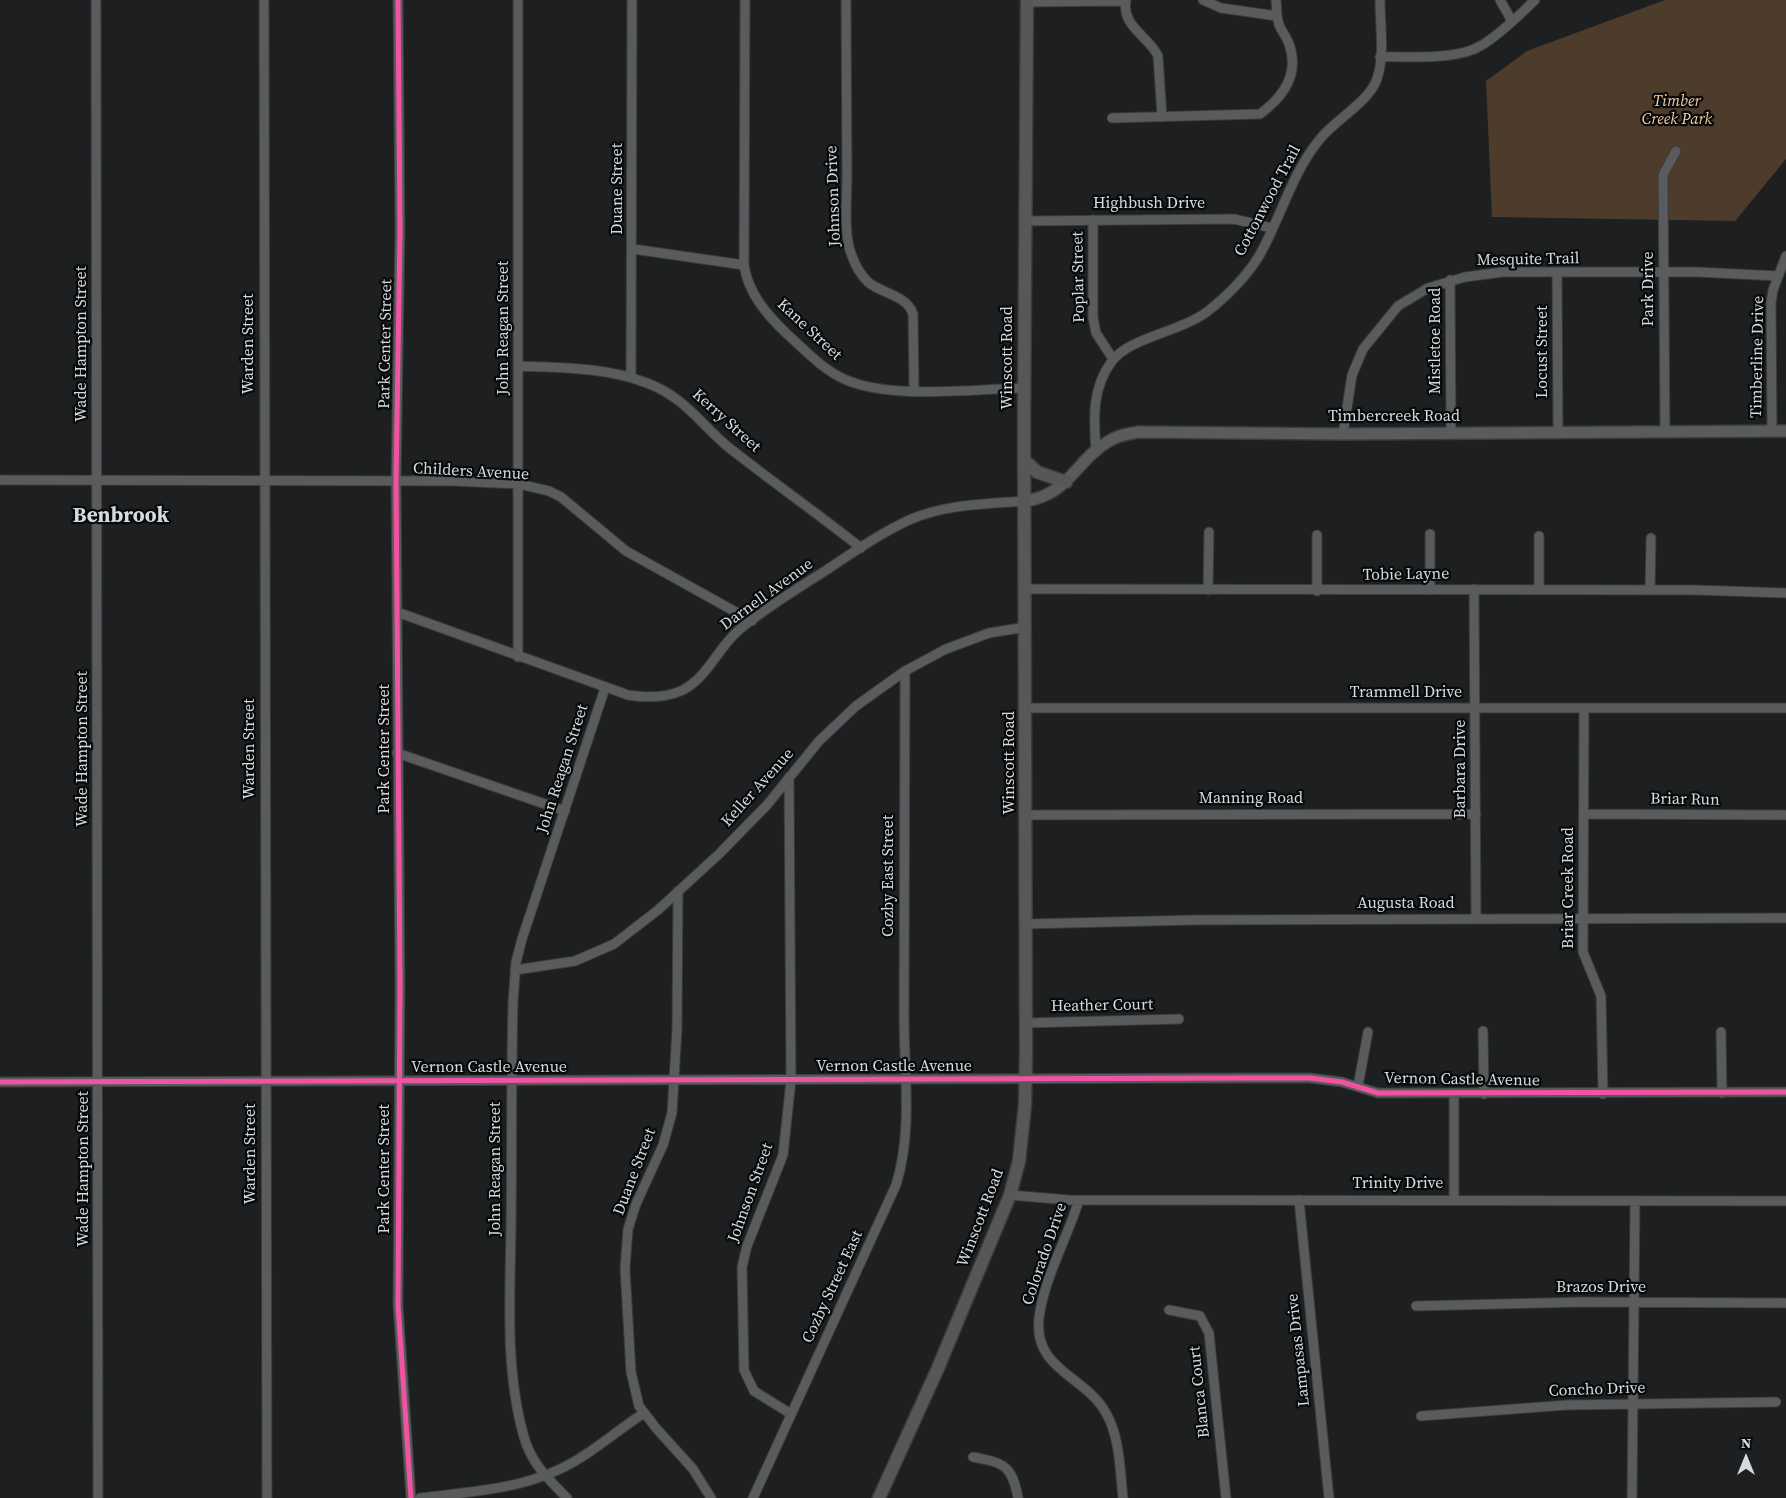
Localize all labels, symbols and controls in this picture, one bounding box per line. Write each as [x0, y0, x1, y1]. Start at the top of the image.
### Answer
park label: Timber Creek Park [1642, 92, 1712, 130]
street label: Cottonwood Trail [1231, 142, 1305, 260]
street label: Duane Street [608, 143, 628, 235]
street label: Johnson Drive [823, 145, 845, 247]
street label: Highbush Drive [1093, 194, 1205, 214]
street label: Poplar Street [1069, 231, 1089, 323]
street label: Mesquite Trail [1476, 250, 1580, 270]
street label: Park Drive [1639, 251, 1659, 327]
street label: John Reagan Street [494, 261, 514, 395]
street label: Wade Hampton Street [72, 266, 92, 422]
street label: Park Center Street [375, 279, 397, 409]
street label: Mistletoe Road [1426, 288, 1446, 394]
street label: Warden Street [239, 294, 259, 394]
street label: Kane Street [773, 295, 845, 365]
street label: Timberline Drive [1747, 296, 1769, 418]
street label: Winscott Road [998, 306, 1018, 410]
street label: Locust Street [1533, 306, 1553, 398]
street label: Kerry Street [688, 385, 764, 457]
street label: Timbercreek Road [1328, 407, 1460, 427]
street label: Childers Avenue [412, 459, 530, 485]
district label: Benbrook [73, 504, 169, 530]
street label: Darnell Avenue [717, 555, 817, 635]
street label: Tobie Layne [1363, 565, 1449, 585]
street label: Wade Hampton Street [73, 671, 93, 827]
street label: Trammell Drive [1350, 683, 1462, 703]
street label: Park Center Street [375, 684, 395, 814]
street label: Warden Street [240, 699, 260, 799]
street label: John Reagan Street [533, 702, 593, 836]
street label: Winscott Road [1000, 711, 1020, 815]
street label: Barbara Drive [1451, 719, 1471, 819]
street label: Keller Avenue [718, 745, 798, 831]
street label: Manning Road [1199, 789, 1303, 809]
street label: Briar Run [1650, 790, 1720, 810]
street label: Cozby East Street [879, 815, 899, 937]
street label: Briar Creek Road [1559, 827, 1579, 949]
street label: Augusta Road [1357, 894, 1455, 914]
street label: Heather Court [1051, 996, 1153, 1016]
street label: Vernon Castle Avenue [816, 1057, 972, 1077]
street label: Vernon Castle Avenue [411, 1058, 567, 1078]
street label: Vernon Castle Avenue [1384, 1069, 1540, 1091]
street label: Wade Hampton Street [74, 1091, 94, 1247]
street label: John Reagan Street [486, 1102, 506, 1236]
street label: Warden Street [241, 1104, 261, 1204]
street label: Park Center Street [375, 1104, 395, 1234]
street label: Duane Street [610, 1126, 660, 1218]
street label: Johnson Street [724, 1141, 778, 1245]
street label: Winscott Road [954, 1166, 1008, 1270]
street label: Trinity Drive [1353, 1174, 1443, 1194]
street label: Colorado Drive [1018, 1200, 1072, 1308]
street label: Cozby Street East [798, 1228, 868, 1346]
street label: Brazos Drive [1556, 1278, 1646, 1298]
street label: Lampasas Drive [1284, 1293, 1314, 1407]
street label: Blanca Court [1186, 1345, 1214, 1439]
street label: Concho Drive [1548, 1379, 1646, 1401]
north arrow [1721, 1433, 1771, 1483]
text: N [1741, 1433, 1751, 1453]

